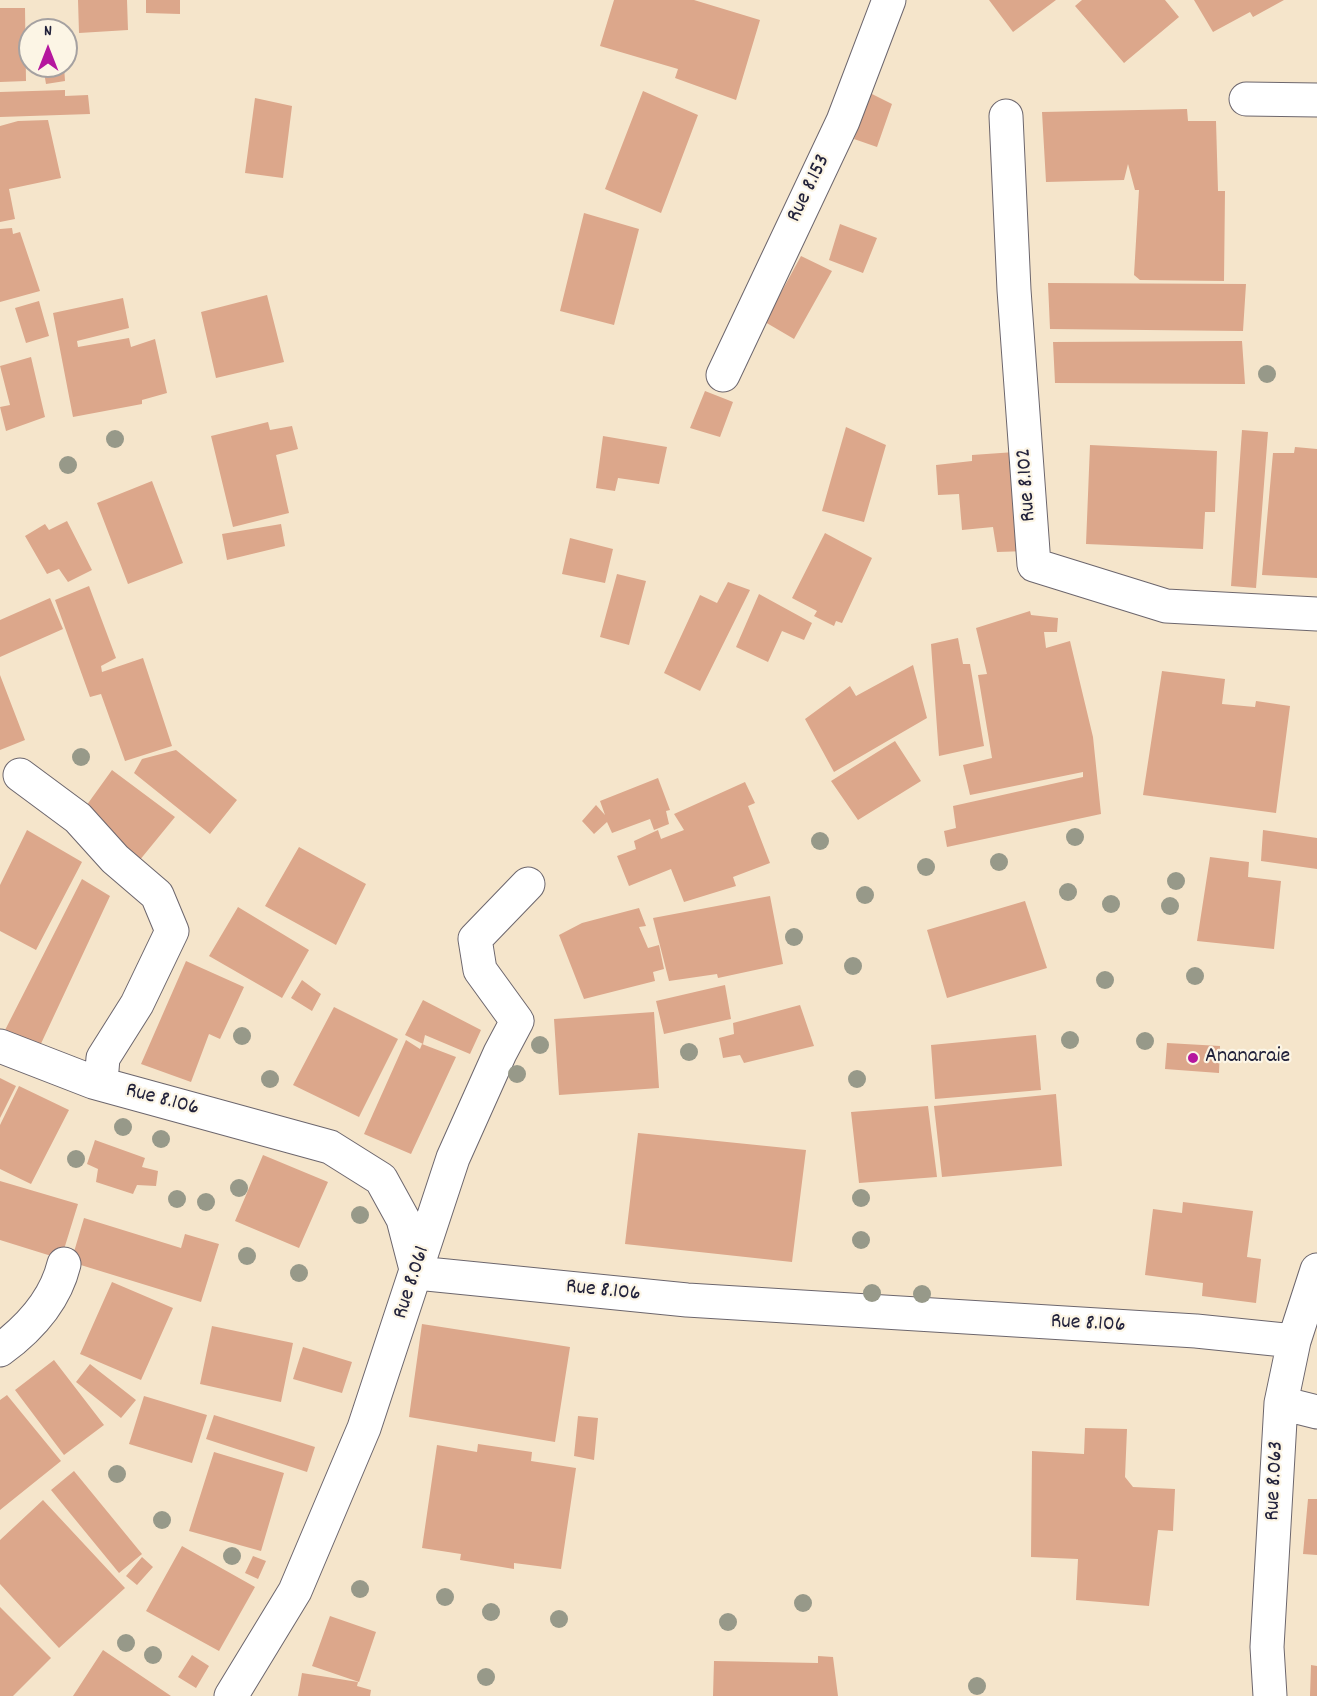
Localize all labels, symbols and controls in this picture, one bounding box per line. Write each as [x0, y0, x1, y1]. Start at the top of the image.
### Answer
north arrow [18, 18, 78, 78]
text: N [44, 20, 52, 43]
street label: Rue 8.153 [782, 151, 838, 227]
street label: Rue 8.102 [1012, 447, 1044, 523]
place label: Ananaraie [1205, 1045, 1290, 1071]
marker: Ananaraie [1186, 1051, 1200, 1065]
street label: Rue 8.106 [122, 1079, 202, 1123]
street label: Rue 8.061 [389, 1243, 437, 1323]
street label: Rue 8.106 [564, 1275, 642, 1309]
street label: Rue 8.106 [1050, 1310, 1126, 1340]
street label: Rue 8.063 [1261, 1440, 1291, 1522]

